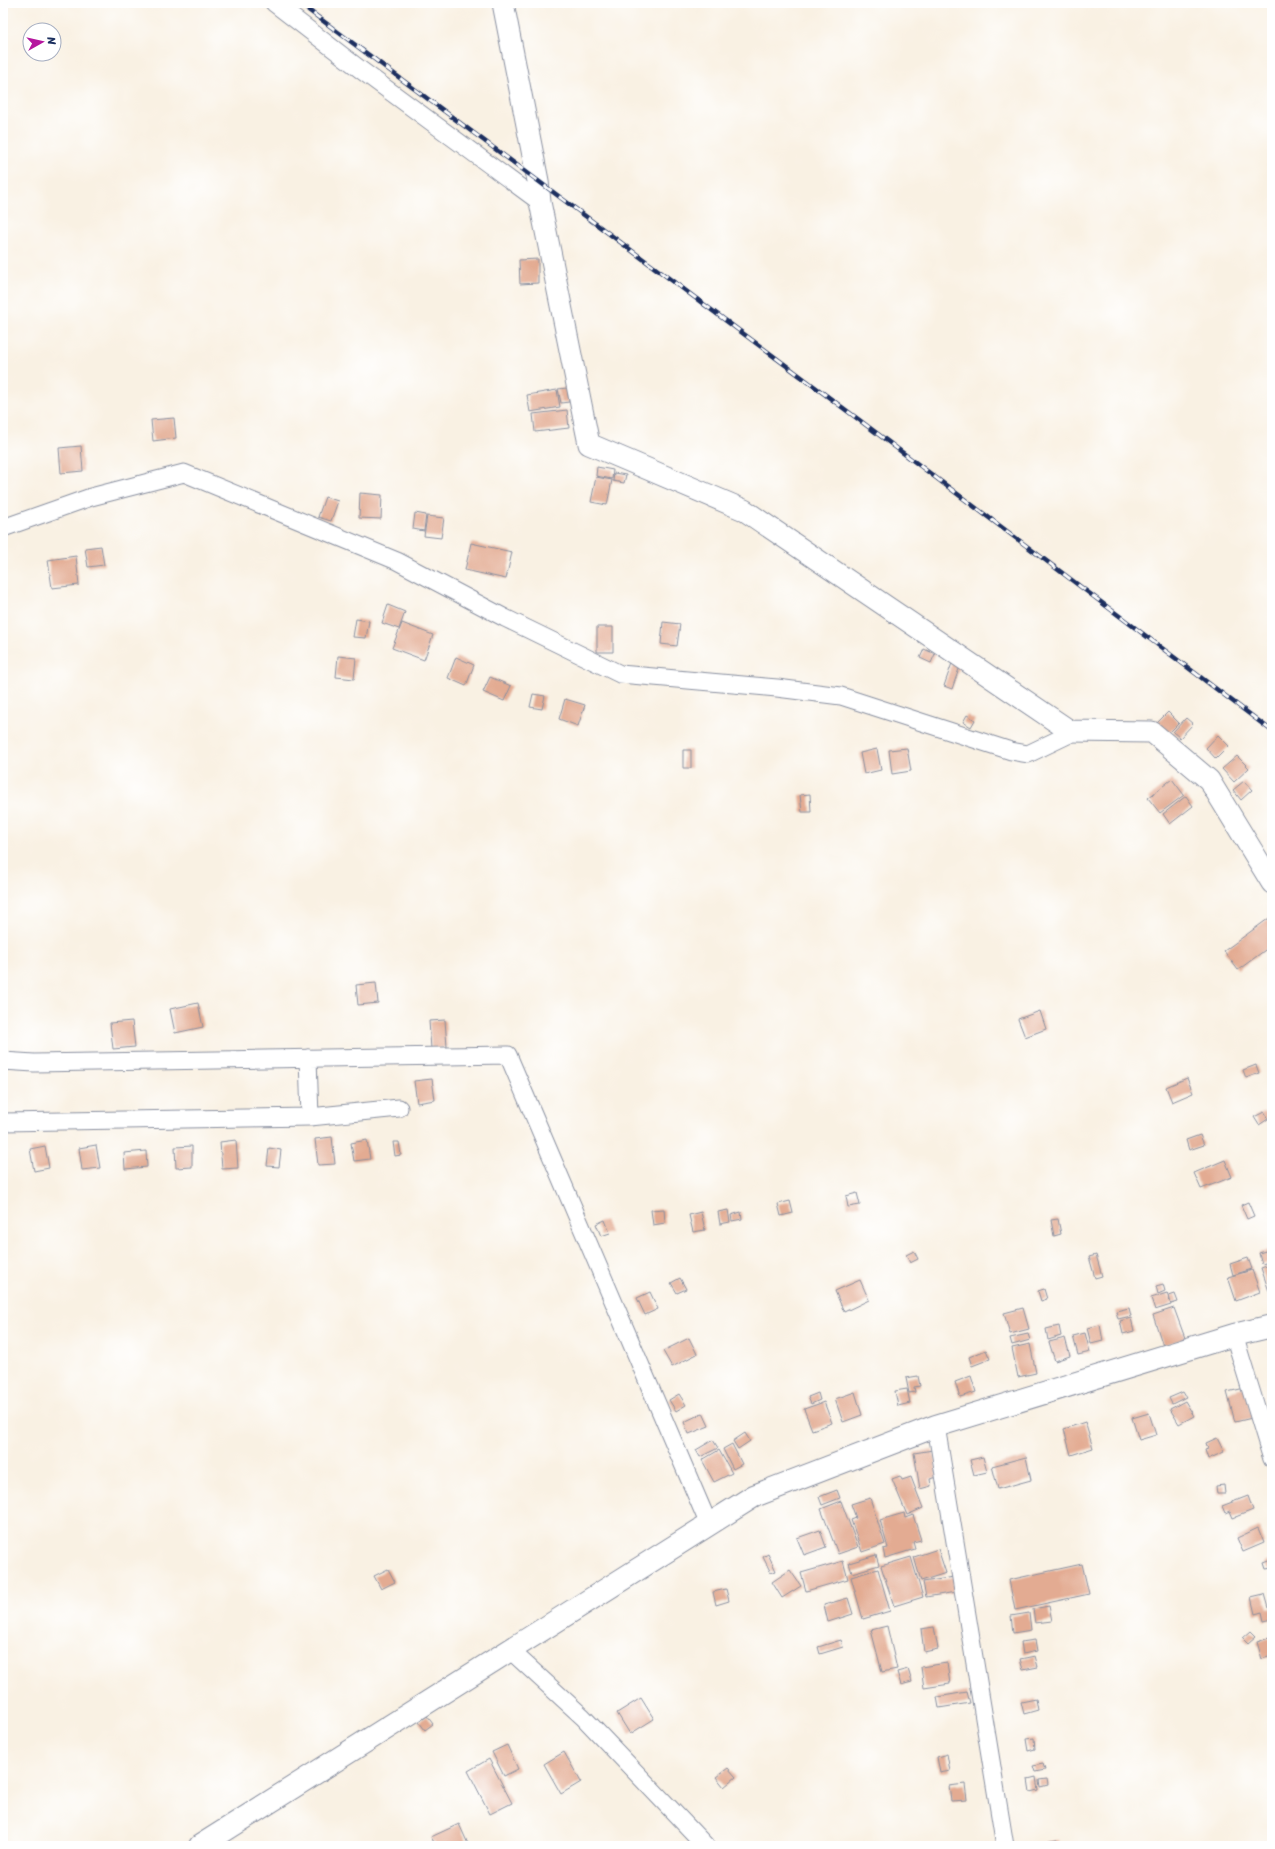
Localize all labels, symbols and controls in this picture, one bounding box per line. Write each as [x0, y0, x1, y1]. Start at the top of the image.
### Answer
north arrow [22, 22, 62, 62]
text: N [41, 35, 61, 46]

